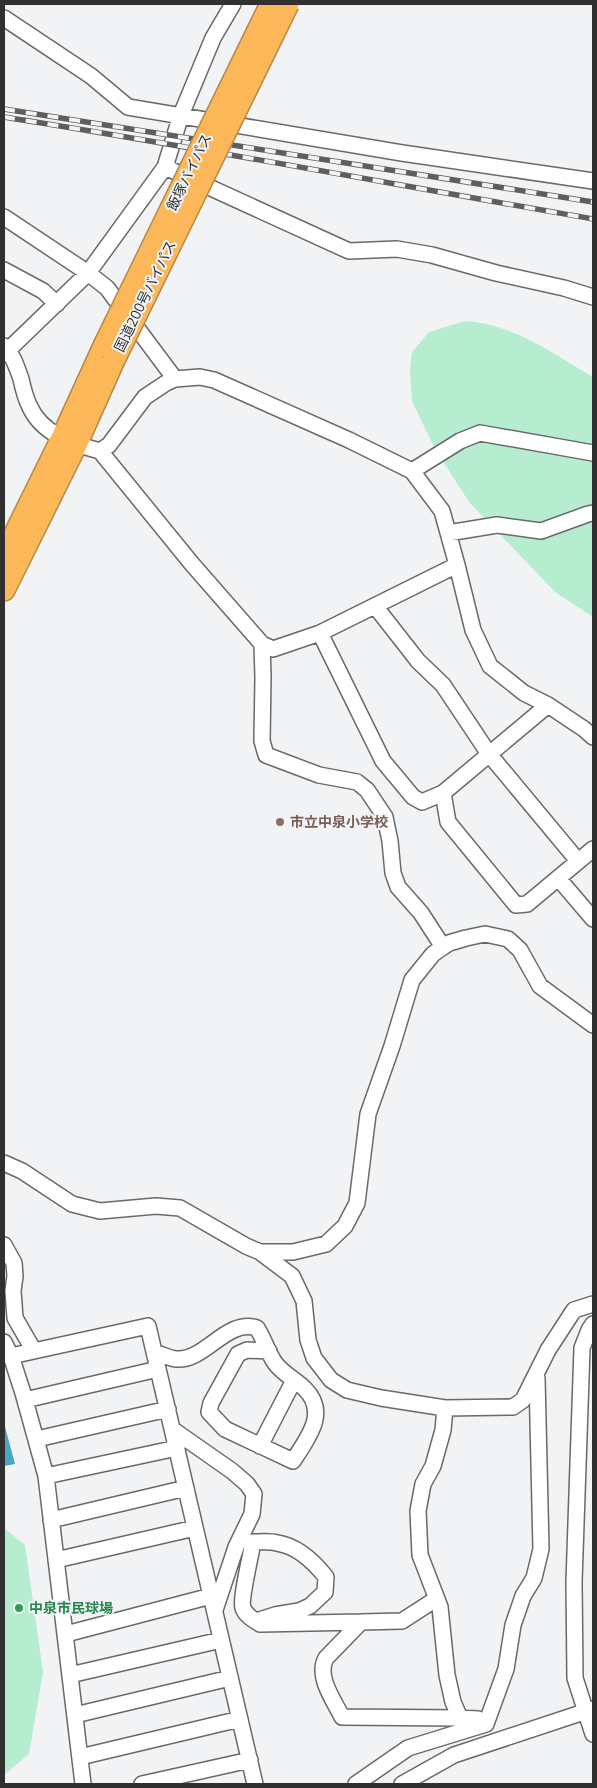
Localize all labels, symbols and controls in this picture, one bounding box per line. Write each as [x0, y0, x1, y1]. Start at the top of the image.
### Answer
street label: 飯塚バイパス [162, 130, 215, 214]
street label: 国道200号バイパス [109, 237, 180, 355]
place label: 市立中泉小学校 [290, 812, 388, 831]
marker: 市立中泉小学校 [274, 816, 286, 828]
place label: 中泉市民球場 [29, 1598, 113, 1617]
marker: 中泉市民球場 [13, 1602, 25, 1614]

